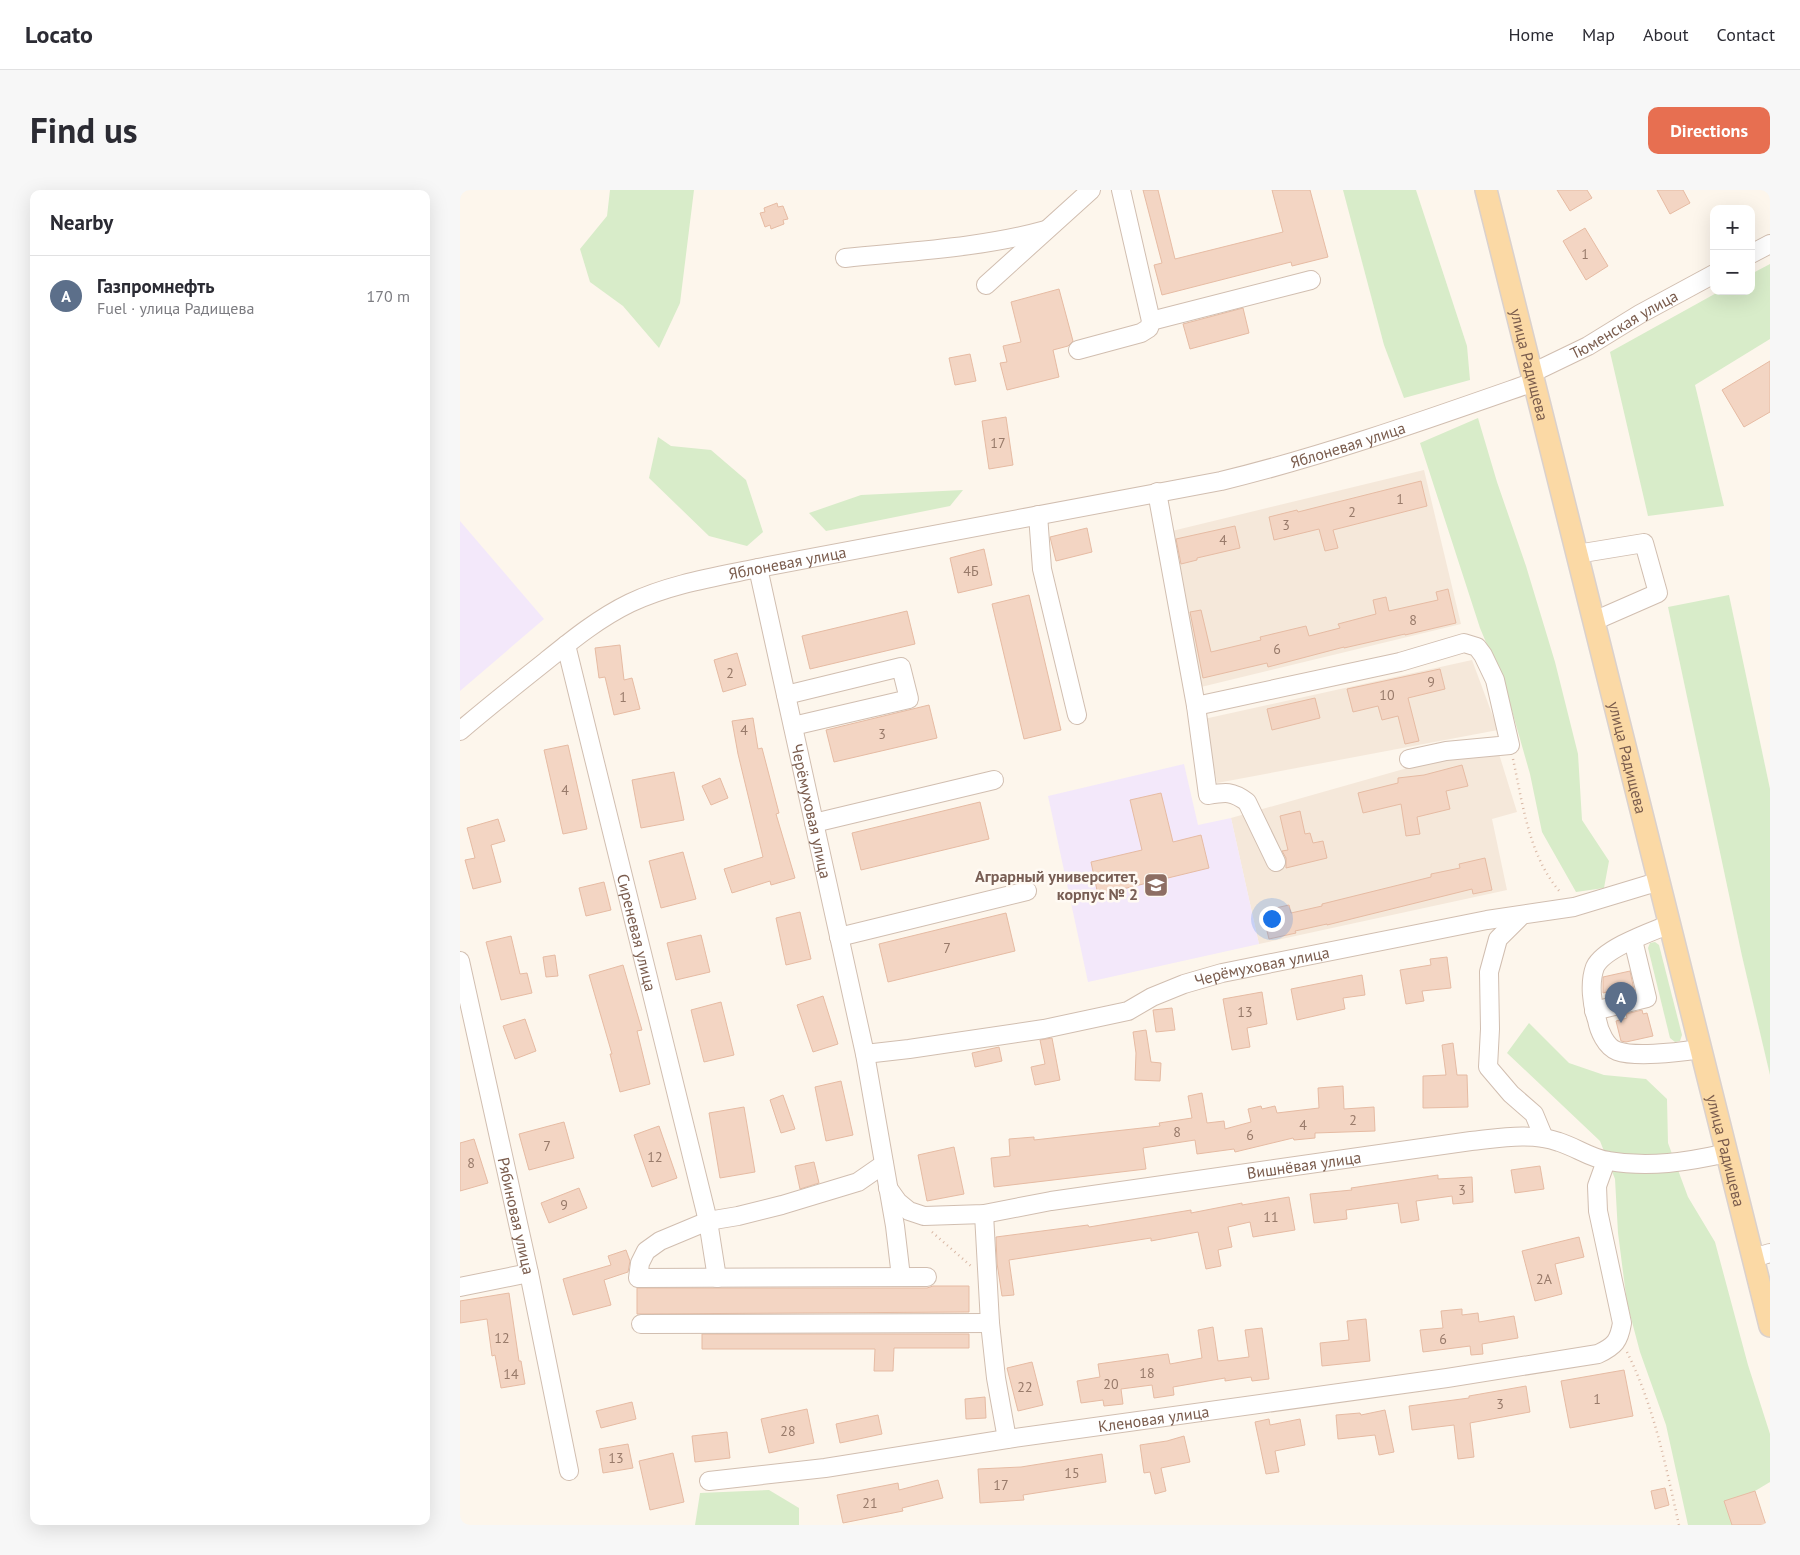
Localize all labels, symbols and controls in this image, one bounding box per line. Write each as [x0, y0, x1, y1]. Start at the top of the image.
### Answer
text: Locato [25, 19, 93, 50]
text: Home [1508, 23, 1554, 46]
text: Map [1582, 23, 1615, 46]
text: About [1643, 23, 1689, 46]
text: Contact [1717, 23, 1775, 46]
text: Find us [30, 107, 138, 153]
button: Directions [1648, 107, 1770, 154]
map controls [1710, 205, 1755, 295]
button: + [1710, 205, 1755, 250]
text: Nearby [50, 209, 113, 236]
house number: 1 [1581, 245, 1589, 263]
button: − [1710, 250, 1755, 295]
text: Газпромнефть [97, 274, 214, 298]
text: A [61, 286, 71, 306]
text: 170 m [367, 286, 410, 306]
street label: Тюменская улица [1567, 286, 1681, 363]
text: Fuel · улица Радищева [97, 298, 254, 318]
street label: улица Радищева [1506, 306, 1553, 423]
street label: Яблоневая улица [1288, 417, 1408, 472]
house number: 17 [990, 434, 1006, 452]
house number: 1 [1396, 490, 1404, 508]
house number: 2 [1348, 503, 1356, 521]
house number: 3 [1282, 516, 1290, 534]
house number: 4 [1219, 531, 1227, 549]
street label: Яблоневая улица [727, 542, 848, 584]
house number: 4Б [963, 562, 979, 580]
house number: 8 [1409, 611, 1417, 629]
house number: 6 [1273, 640, 1281, 658]
house number: 2 [726, 664, 734, 682]
house number: 9 [1427, 673, 1435, 691]
house number: 10 [1379, 686, 1395, 704]
house number: 1 [619, 688, 627, 706]
street label: улица Радищева [1604, 699, 1652, 816]
house number: 4 [740, 721, 748, 739]
house number: 3 [878, 725, 886, 743]
street label: Черёмуховая улица [787, 742, 836, 880]
house number: 4 [561, 781, 569, 799]
place label: Аграрный университет, корпус № 2 [975, 866, 1138, 904]
street label: Сиреневая улица [613, 872, 661, 993]
school or university icon: Аграрный университет, корпус № 2 [1143, 872, 1169, 898]
your location [1259, 906, 1285, 932]
house number: 7 [943, 939, 951, 957]
street label: Черёмуховая улица [1192, 942, 1331, 990]
pin: A [1605, 982, 1637, 1023]
house number: 13 [1237, 1003, 1253, 1021]
street label: улица Радищева [1702, 1092, 1750, 1209]
house number: 2 [1349, 1111, 1357, 1129]
house number: 4 [1299, 1116, 1307, 1134]
house number: 8 [1173, 1123, 1181, 1141]
house number: 6 [1246, 1126, 1254, 1144]
house number: 7 [543, 1137, 551, 1155]
street label: Вишнёвая улица [1245, 1147, 1362, 1183]
house number: 12 [647, 1148, 663, 1166]
house number: 8 [467, 1154, 475, 1172]
street label: Рябиновая улица [494, 1155, 539, 1276]
house number: 3 [1458, 1181, 1466, 1199]
house number: 9 [560, 1196, 568, 1214]
house number: 11 [1263, 1208, 1279, 1226]
house number: 2А [1536, 1270, 1553, 1288]
house number: 12 [494, 1329, 510, 1347]
house number: 6 [1439, 1330, 1447, 1348]
house number: 18 [1139, 1364, 1155, 1382]
house number: 14 [503, 1365, 519, 1383]
house number: 20 [1103, 1375, 1119, 1393]
house number: 22 [1017, 1378, 1033, 1396]
house number: 1 [1593, 1390, 1601, 1408]
house number: 3 [1496, 1395, 1504, 1413]
street label: Кленовая улица [1097, 1401, 1210, 1436]
house number: 28 [780, 1422, 796, 1440]
house number: 13 [608, 1449, 624, 1467]
house number: 15 [1064, 1464, 1080, 1482]
house number: 17 [993, 1476, 1009, 1494]
house number: 21 [862, 1494, 878, 1512]

